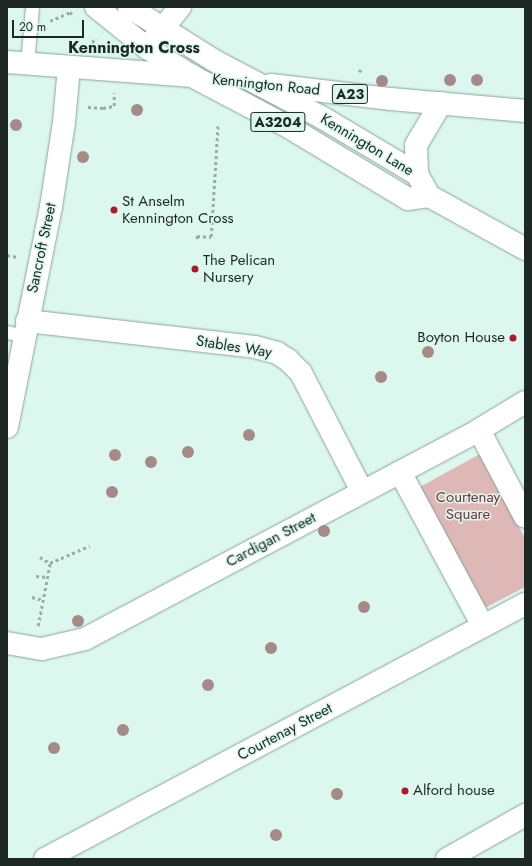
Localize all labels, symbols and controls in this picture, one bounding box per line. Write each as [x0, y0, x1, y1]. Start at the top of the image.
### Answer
scale bar [14, 12, 86, 38]
text: 20 m [19, 18, 46, 36]
district label: Kennington Cross [68, 38, 200, 58]
street label: Kennington Road [211, 70, 321, 100]
road number: A23 [331, 82, 369, 106]
road number: A3204 [250, 110, 306, 134]
street label: Kennington Lane [317, 110, 417, 180]
place label: St Anselm Kennington Cross [122, 192, 233, 227]
street label: Sancroft Street [24, 201, 60, 295]
marker: St Anselm Kennington Cross [109, 205, 119, 215]
place label: The Pelican Nursery [203, 251, 275, 286]
marker: The Pelican Nursery [190, 264, 200, 274]
place label: Boyton House [417, 329, 505, 347]
street label: Stables Way [195, 332, 273, 362]
marker: Boyton House [508, 333, 518, 343]
park label: Courtenay Square [436, 488, 500, 523]
street label: Cardigan Street [223, 509, 319, 571]
street label: Courtenay Street [235, 699, 335, 765]
place label: Alford house [413, 782, 495, 800]
marker: Alford house [400, 786, 410, 796]

